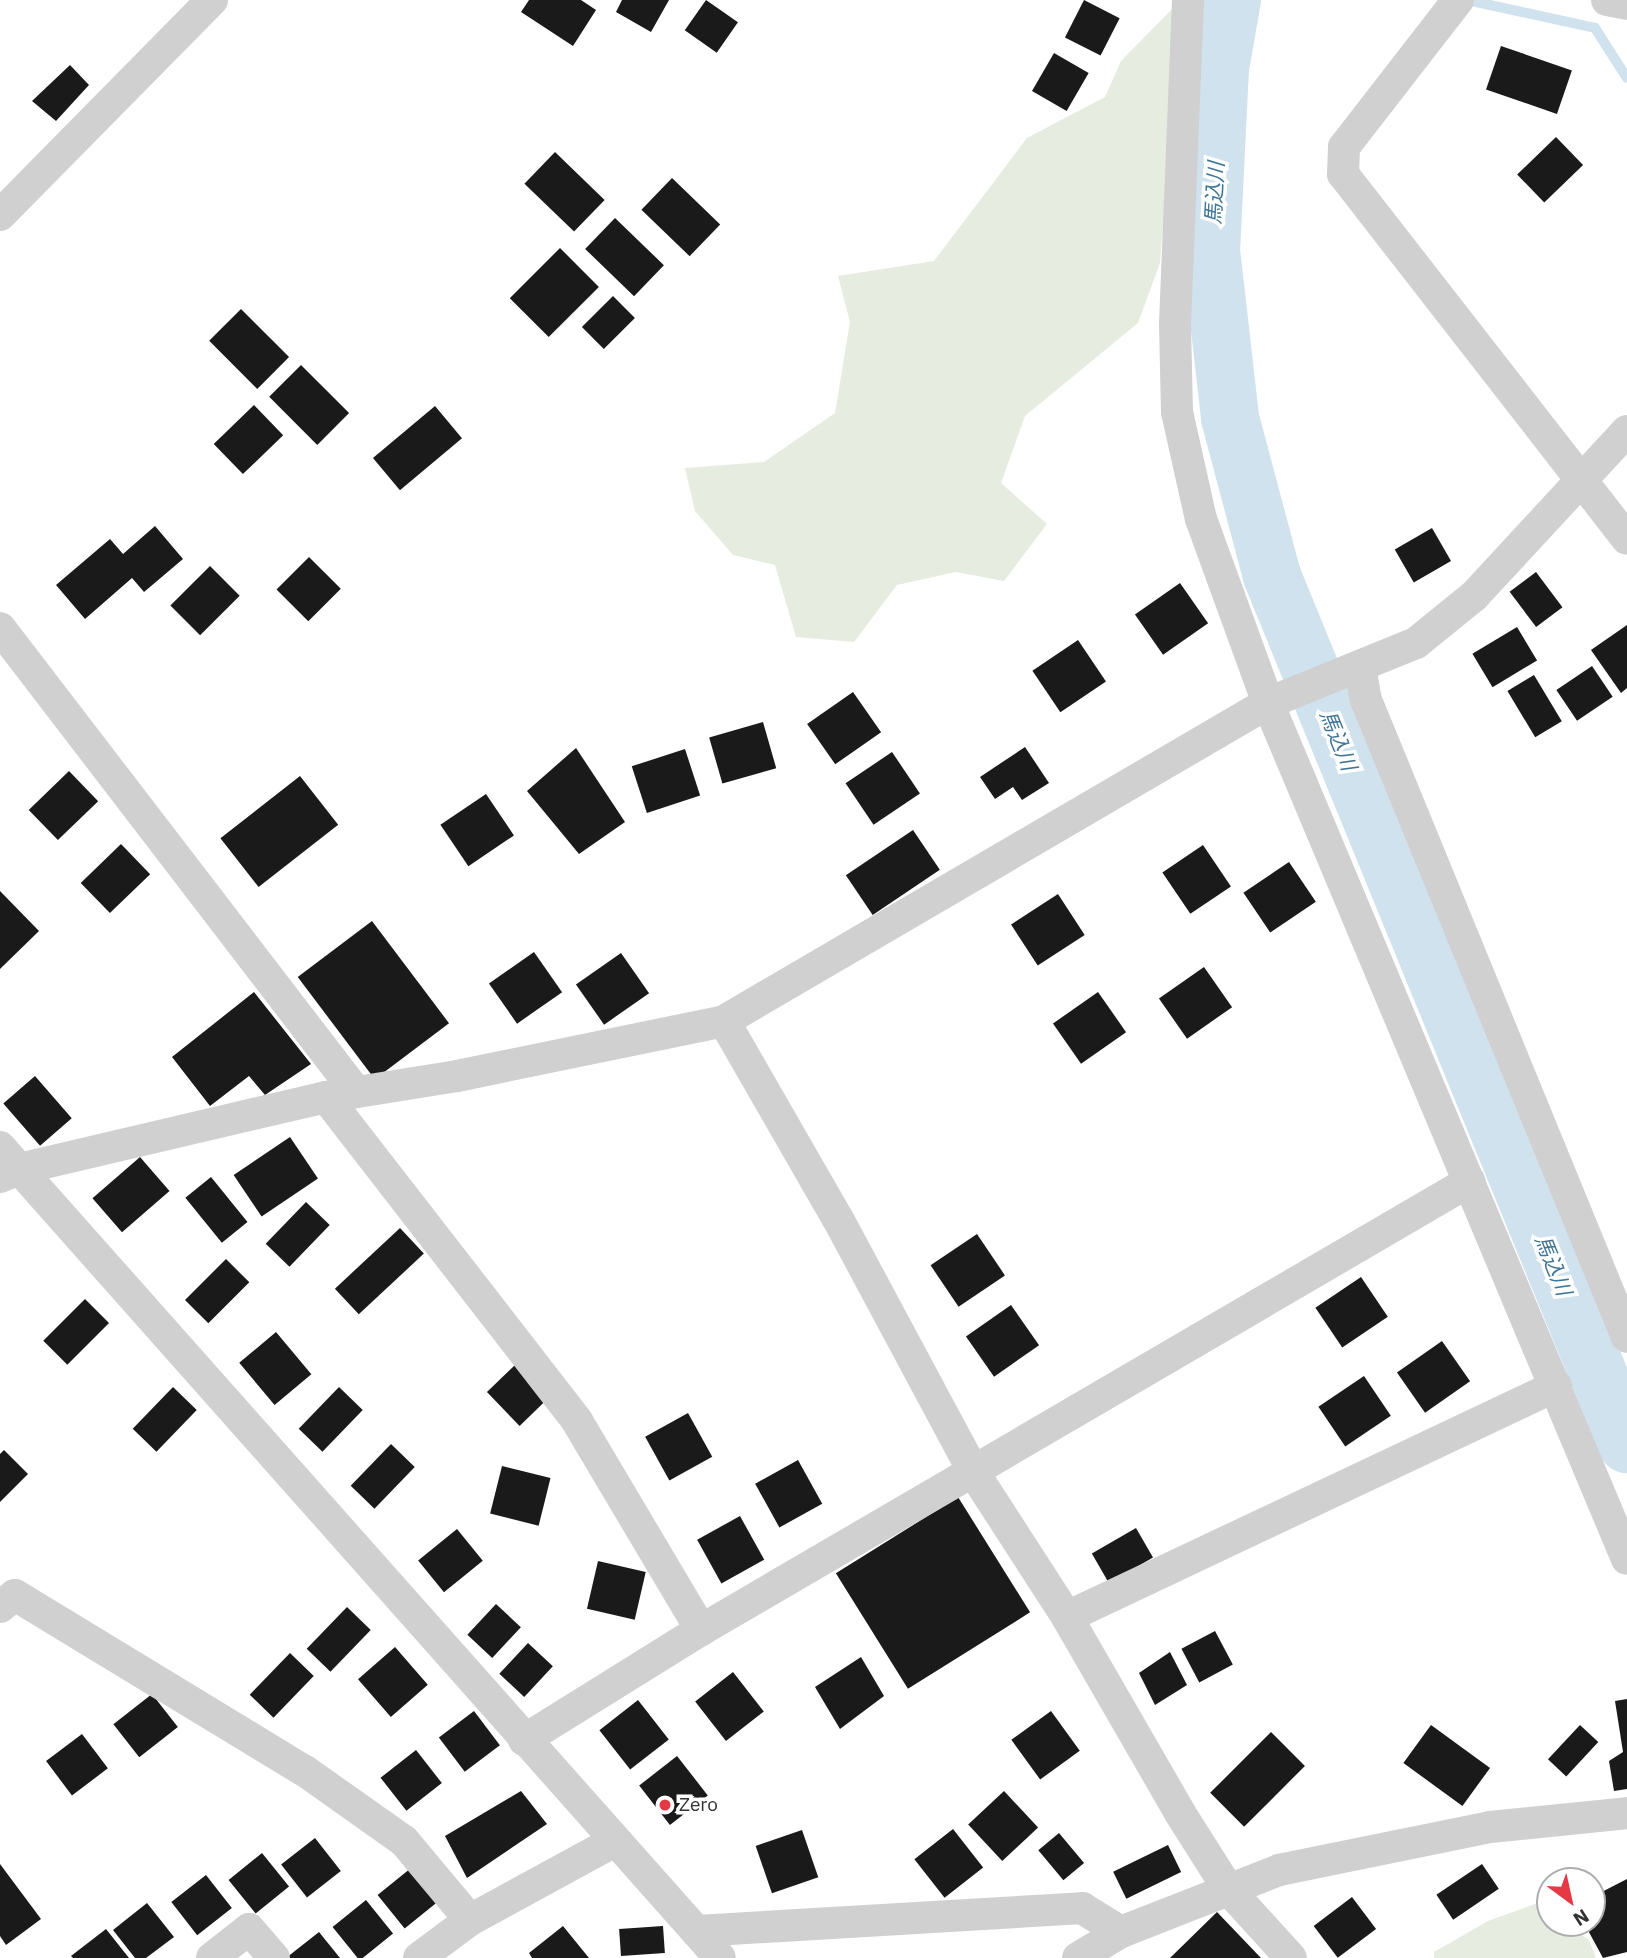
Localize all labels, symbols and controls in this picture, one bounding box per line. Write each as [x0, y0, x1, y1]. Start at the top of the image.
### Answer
water label: 馬込川 [1200, 161, 1228, 225]
water label: 馬込川 [1316, 706, 1362, 774]
water label: 馬込川 [1531, 1231, 1577, 1299]
place label: Zero [679, 1794, 718, 1816]
marker: Zero [657, 1797, 673, 1813]
north arrow [1536, 1867, 1606, 1937]
text: N [1569, 1904, 1594, 1932]

